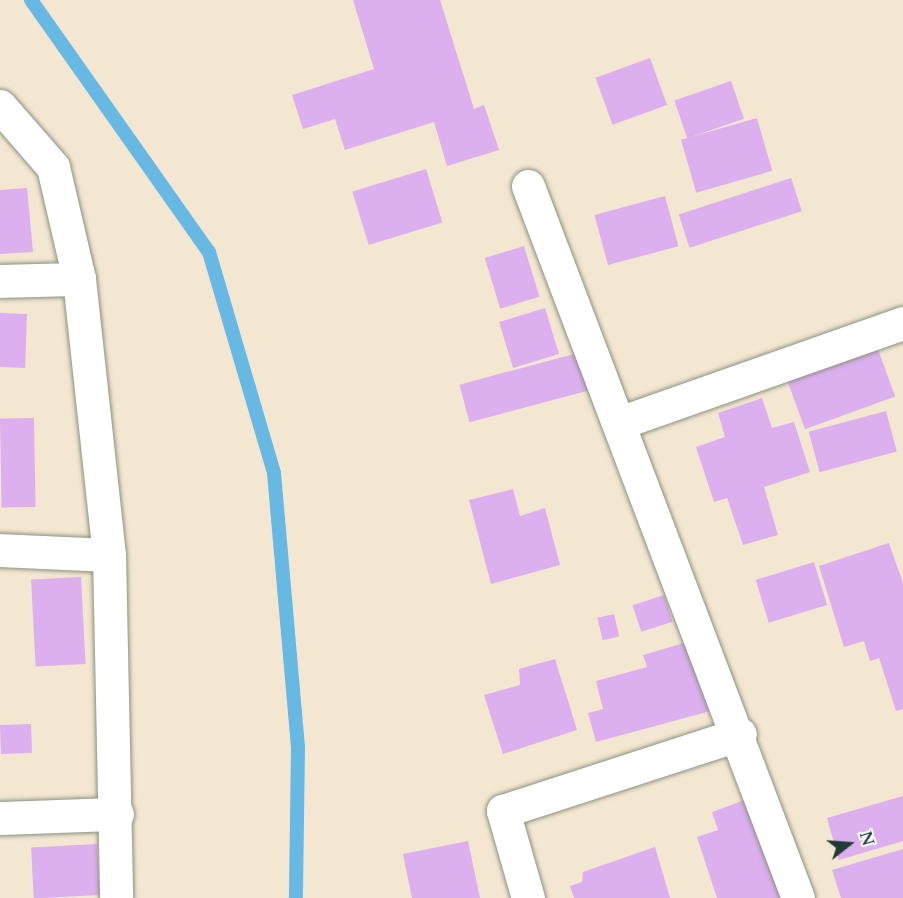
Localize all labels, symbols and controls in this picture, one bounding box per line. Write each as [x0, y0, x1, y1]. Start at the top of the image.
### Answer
north arrow [819, 814, 879, 874]
text: N [854, 829, 879, 849]

